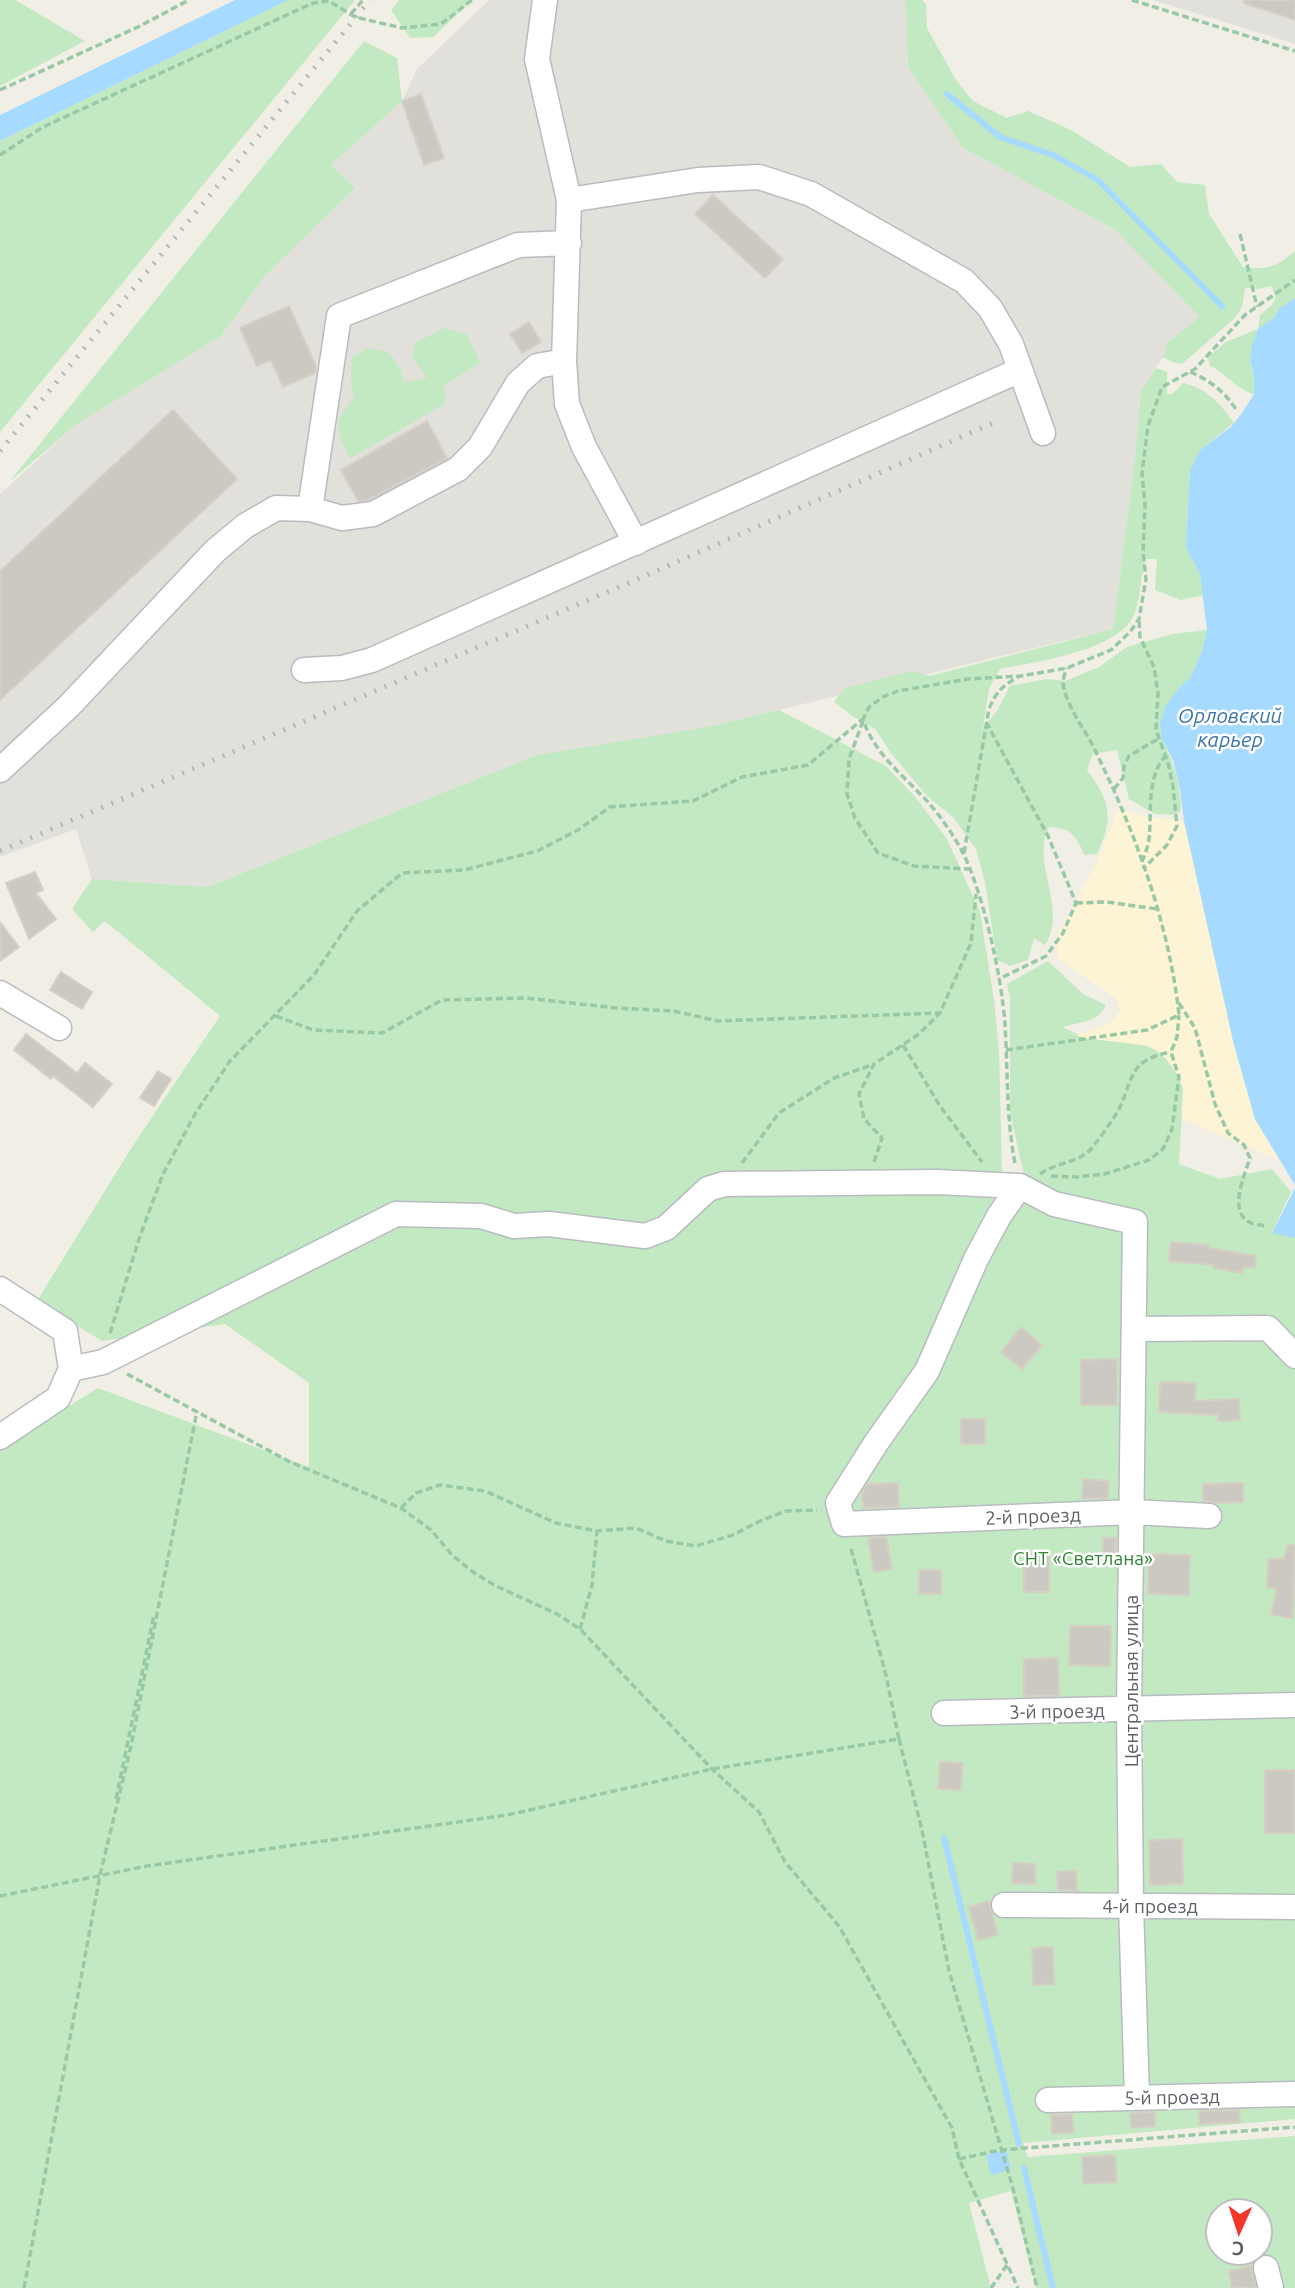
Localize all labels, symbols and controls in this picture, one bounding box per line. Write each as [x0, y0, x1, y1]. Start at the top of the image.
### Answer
water label: Орловский карьер [1178, 703, 1282, 751]
street label: 2-й проезд [985, 1503, 1081, 1529]
park label: СНТ «Светлана» [1013, 1547, 1153, 1569]
street label: Центральная улица [1120, 1595, 1142, 1767]
street label: 3-й проезд [1009, 1699, 1105, 1723]
street label: 4-й проезд [1102, 1895, 1198, 1917]
street label: 5-й проезд [1124, 2085, 1220, 2109]
north arrow [1204, 2197, 1274, 2267]
text: С [1231, 2238, 1245, 2260]

